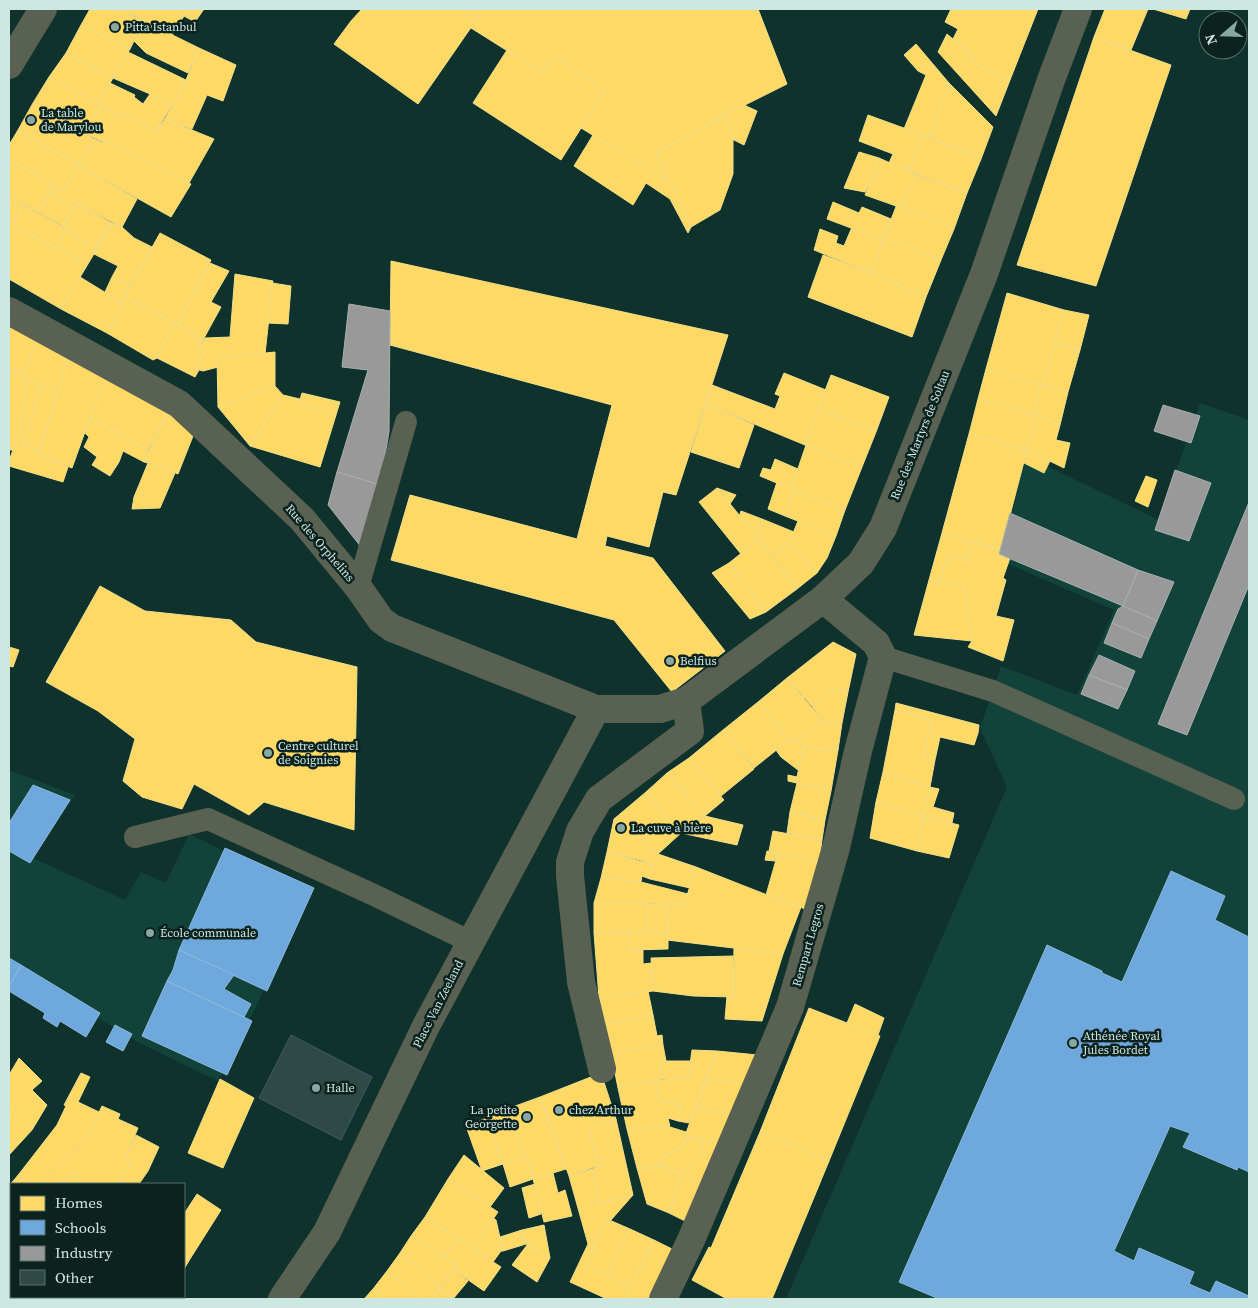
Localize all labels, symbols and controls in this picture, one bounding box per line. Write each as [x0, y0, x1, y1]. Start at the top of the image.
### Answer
north arrow [1198, 10, 1248, 60]
place label: Pitta Istanbul [125, 19, 197, 35]
marker: Pitta Istanbul [109, 21, 121, 33]
text: N [1200, 31, 1222, 48]
place label: La table de Marylou [41, 105, 102, 135]
marker: La table de Marylou [25, 114, 37, 126]
street label: Rue des Martyrs de Soltau [887, 368, 953, 502]
street label: Rue des Orphelins [282, 501, 358, 585]
place label: Belfius [680, 653, 717, 669]
marker: Belfius [664, 655, 676, 667]
place label: Centre culturel de Soignies [278, 738, 359, 768]
marker: Centre culturel de Soignies [262, 747, 274, 759]
place label: La cuve à bière [631, 820, 711, 836]
marker: La cuve à bière [615, 822, 627, 834]
street label: Rempart Legros [788, 902, 828, 988]
place label: École communale [160, 925, 256, 941]
marker: École communale [144, 927, 156, 939]
street label: Place Van Zeeland [409, 957, 467, 1051]
place label: Athénée Royal Jules Bordet [1082, 1028, 1160, 1058]
marker: Athénée Royal Jules Bordet [1067, 1037, 1079, 1049]
place label: Halle [326, 1080, 355, 1096]
marker: Halle [310, 1082, 322, 1094]
place label: La petite Georgette [465, 1102, 517, 1132]
place label: chez Arthur [569, 1102, 633, 1118]
marker: chez Arthur [553, 1104, 565, 1116]
marker: La petite Georgette [521, 1111, 533, 1123]
legend [10, 1183, 185, 1298]
text: Homes [55, 1192, 102, 1213]
text: Schools [55, 1217, 106, 1238]
text: Industry [55, 1242, 113, 1263]
text: Other [55, 1267, 94, 1288]

